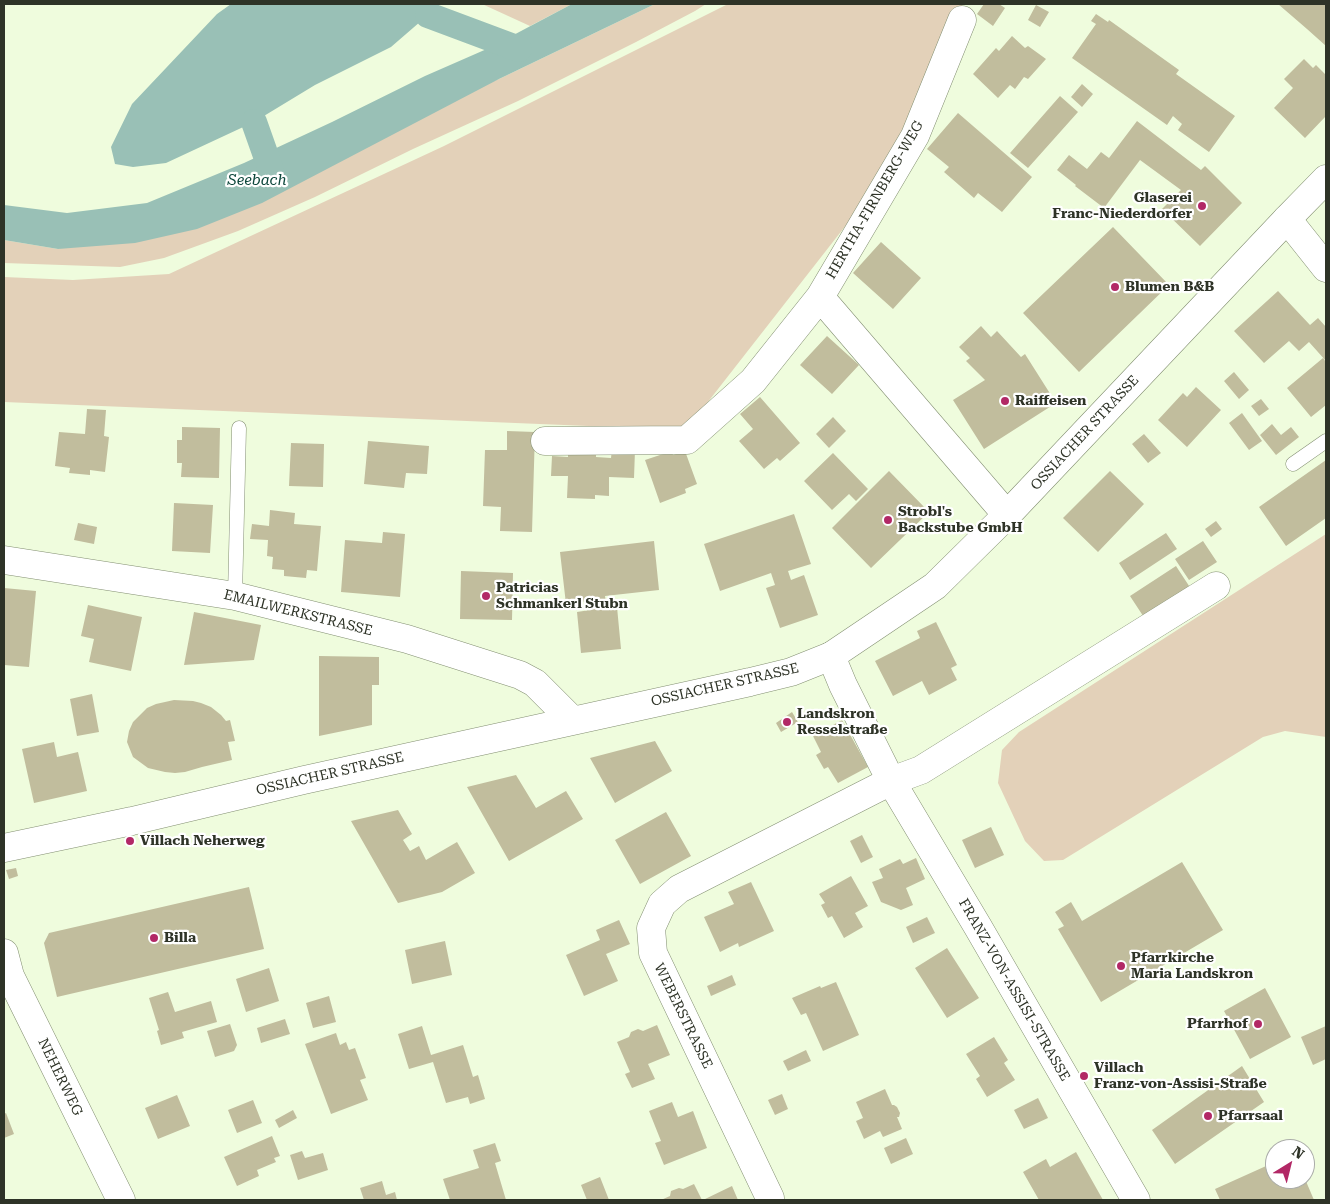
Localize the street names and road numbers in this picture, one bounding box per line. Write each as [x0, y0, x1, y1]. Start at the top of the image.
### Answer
street label: HERTHA-FIRNBERG-WEG [823, 118, 927, 282]
street label: OSSIACHER STRASSE [1027, 372, 1143, 494]
street label: EMAILWERKSTRASSE [222, 586, 374, 640]
street label: OSSIACHER STRASSE [650, 660, 800, 710]
street label: OSSIACHER STRASSE [255, 749, 405, 799]
street label: FRANZ-VON-ASSISI-STRASSE [955, 896, 1073, 1084]
street label: WEBERSTRASSE [650, 961, 716, 1071]
street label: NEHERWEG [34, 1035, 86, 1119]

